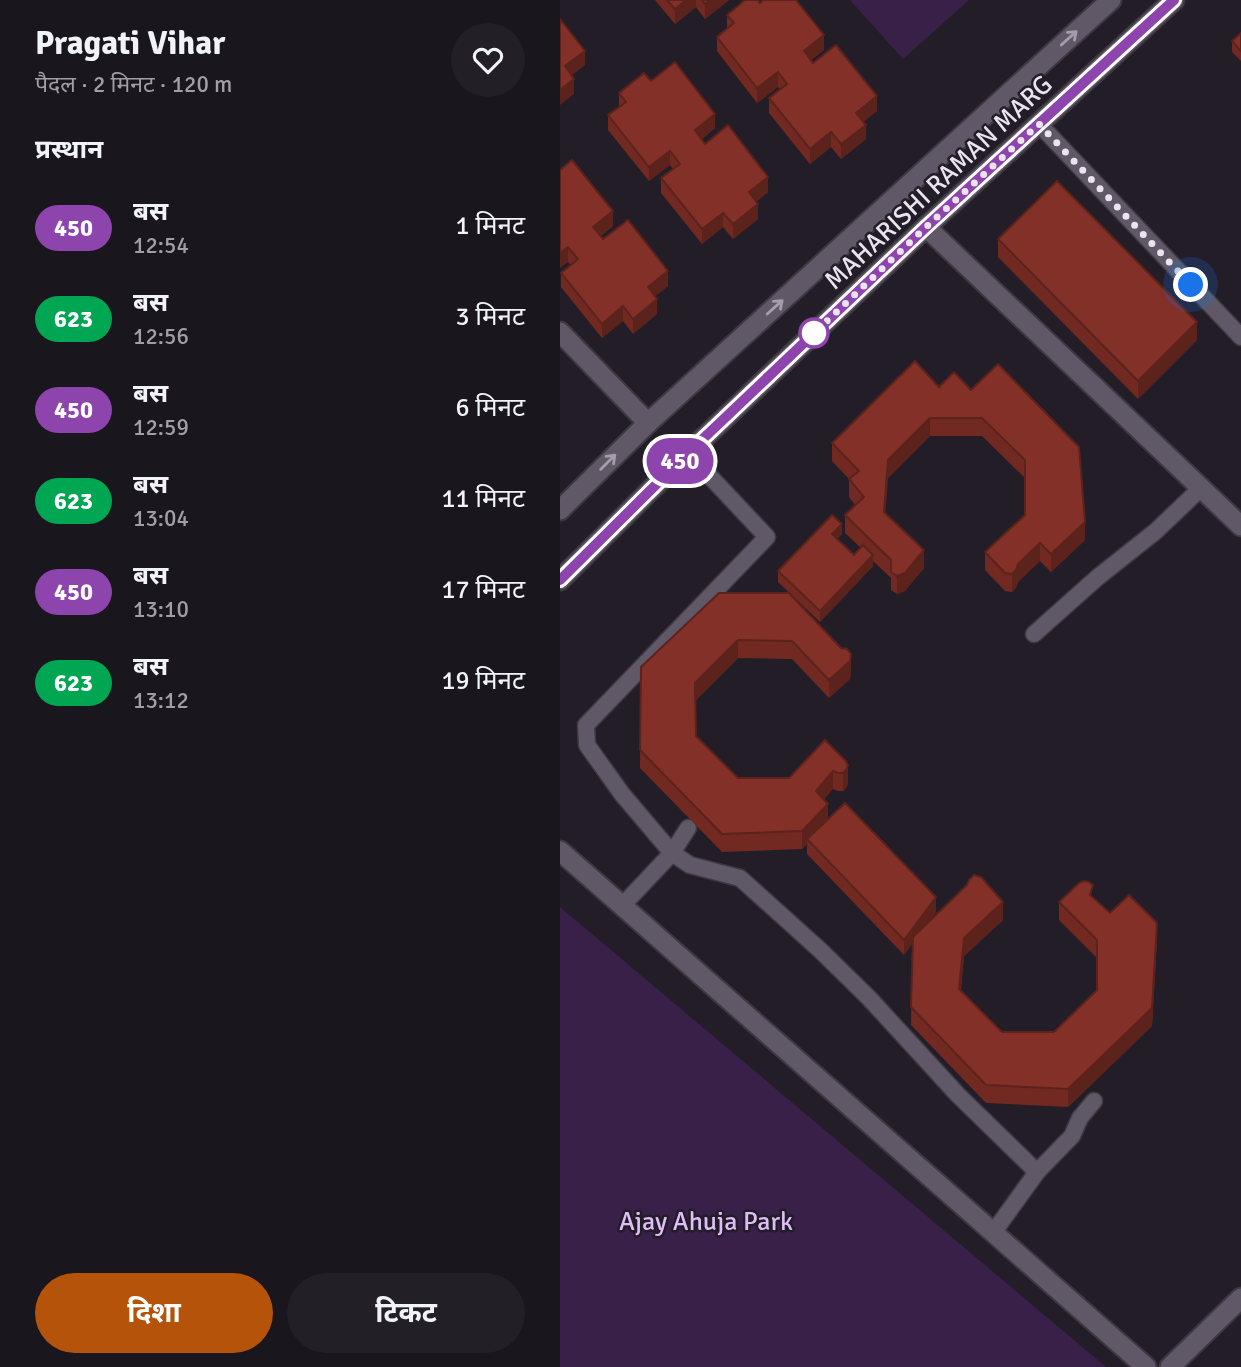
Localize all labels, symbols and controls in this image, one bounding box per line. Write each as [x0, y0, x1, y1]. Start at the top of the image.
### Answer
text: Pragati Vihar [35, 23, 225, 64]
button: heart [451, 23, 525, 97]
one-way arrow [1060, 30, 1078, 46]
street label: MAHARISHI RAMAN MARG [818, 69, 1059, 297]
text: पैदल · 2 मिनट · 120 m [35, 70, 232, 99]
text: प्रस्थान [35, 134, 103, 166]
text: बस [133, 196, 168, 228]
text: 1 मिनट [455, 210, 525, 242]
text: 450 [54, 213, 93, 243]
text: 12:54 [133, 231, 189, 260]
your location [1173, 267, 1208, 302]
text: बस [133, 287, 168, 319]
one-way arrow [766, 298, 783, 315]
text: 3 मिनट [455, 301, 525, 333]
text: 623 [54, 304, 93, 334]
unlabelled marker [799, 318, 829, 348]
text: 12:56 [133, 322, 189, 351]
text: बस [133, 378, 168, 410]
text: 6 मिनट [455, 392, 525, 424]
text: 450 [54, 395, 93, 425]
text: 12:59 [133, 413, 189, 442]
line badge: 450 [640, 438, 720, 484]
text: 450 [661, 446, 699, 476]
one-way arrow [600, 453, 617, 470]
text: बस [133, 469, 168, 501]
text: 11 मिनट [441, 483, 525, 515]
text: 623 [54, 486, 93, 516]
text: 13:04 [133, 504, 189, 533]
text: बस [133, 560, 168, 592]
text: 17 मिनट [441, 574, 525, 606]
text: 450 [54, 577, 93, 607]
text: 13:10 [133, 595, 189, 624]
text: बस [133, 651, 168, 683]
text: 19 मिनट [441, 665, 525, 697]
text: 623 [54, 668, 93, 698]
text: 13:12 [133, 686, 189, 715]
park label: Ajay Ahuja Park [619, 1206, 793, 1238]
button: दिशा [35, 1273, 273, 1353]
button: टिकट [287, 1273, 525, 1353]

